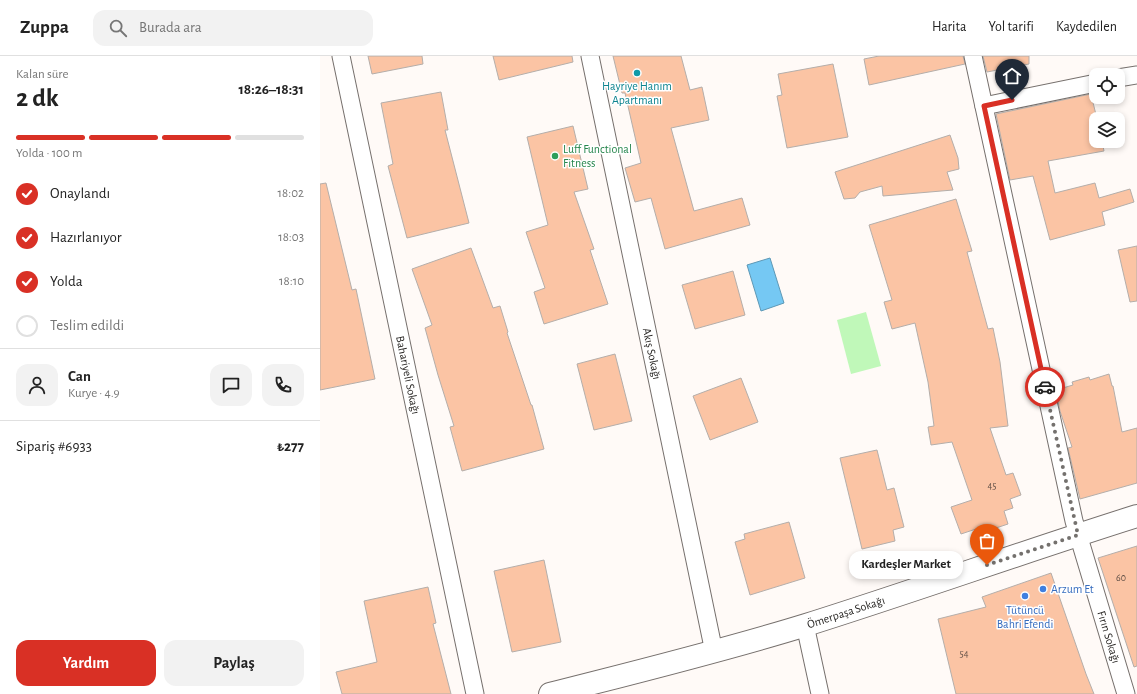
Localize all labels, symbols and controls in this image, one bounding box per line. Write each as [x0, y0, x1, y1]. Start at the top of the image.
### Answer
search box [93, 10, 373, 46]
icon: search [107, 17, 129, 39]
text: Zuppa [20, 18, 69, 37]
text: Burada ara [139, 20, 202, 35]
text: Harita [932, 20, 966, 34]
text: Yol tarifi [988, 20, 1034, 34]
text: Kaydedilen [1056, 20, 1117, 34]
pin [995, 59, 1029, 100]
icon: home [1001, 65, 1023, 87]
text: Kalan süre [16, 68, 68, 81]
marker: Hayriye Hanım Apartmanı [632, 68, 642, 78]
map controls [1089, 68, 1125, 148]
button: locate [1089, 68, 1125, 104]
place label: Hayriye Hanım Apartmanı [602, 80, 672, 106]
text: 18:26–18:31 [238, 82, 304, 97]
text: 2 dk [16, 85, 59, 111]
button: layers [1089, 112, 1125, 148]
place label: Luff Functional Fitness [563, 143, 632, 169]
text: Yolda · 100 m [16, 147, 82, 160]
marker: Luff Functional Fitness [550, 151, 560, 161]
icon: check [16, 183, 38, 205]
text: Onaylandı [50, 186, 110, 201]
text: 18:02 [278, 187, 304, 200]
icon: check [16, 227, 38, 249]
text: Hazırlanıyor [50, 230, 122, 245]
text: 18:03 [278, 231, 304, 244]
icon: check [16, 271, 38, 293]
text: Yolda [50, 274, 83, 289]
text: 18:10 [279, 275, 304, 288]
text: Teslim edildi [50, 318, 124, 333]
street label: Akış Sokağı [641, 327, 663, 381]
street label: Bahariyeli Sokağı [394, 335, 422, 415]
button: person [16, 364, 58, 406]
button: chat [210, 364, 252, 406]
button: phone [262, 364, 304, 406]
courier [1025, 367, 1065, 407]
text: Can [68, 369, 91, 384]
icon: car [1034, 376, 1056, 398]
text: Kurye · 4.9 [68, 387, 120, 400]
text: Sipariş #6933 [16, 439, 92, 454]
text: ₺277 [277, 439, 304, 454]
house number: 45 [988, 481, 997, 491]
pin [970, 524, 1004, 565]
icon: bag [976, 530, 998, 552]
callout: Kardeşler Market [849, 551, 963, 579]
text: Kardeşler Market [861, 558, 951, 571]
house number: 60 [1116, 573, 1126, 583]
place label: Arzum Et [1051, 583, 1094, 595]
marker: Arzum Et [1038, 584, 1048, 594]
marker: Tütüncü Bahri Efendi [1020, 591, 1030, 601]
street label: Ömerpaşa Sokağı [805, 594, 886, 630]
place label: Tütüncü Bahri Efendi [997, 604, 1053, 630]
street label: Fırın Sokağı [1095, 609, 1122, 665]
button: Yardım [16, 640, 156, 686]
button: Paylaş [164, 640, 304, 686]
house number: 54 [960, 649, 969, 659]

